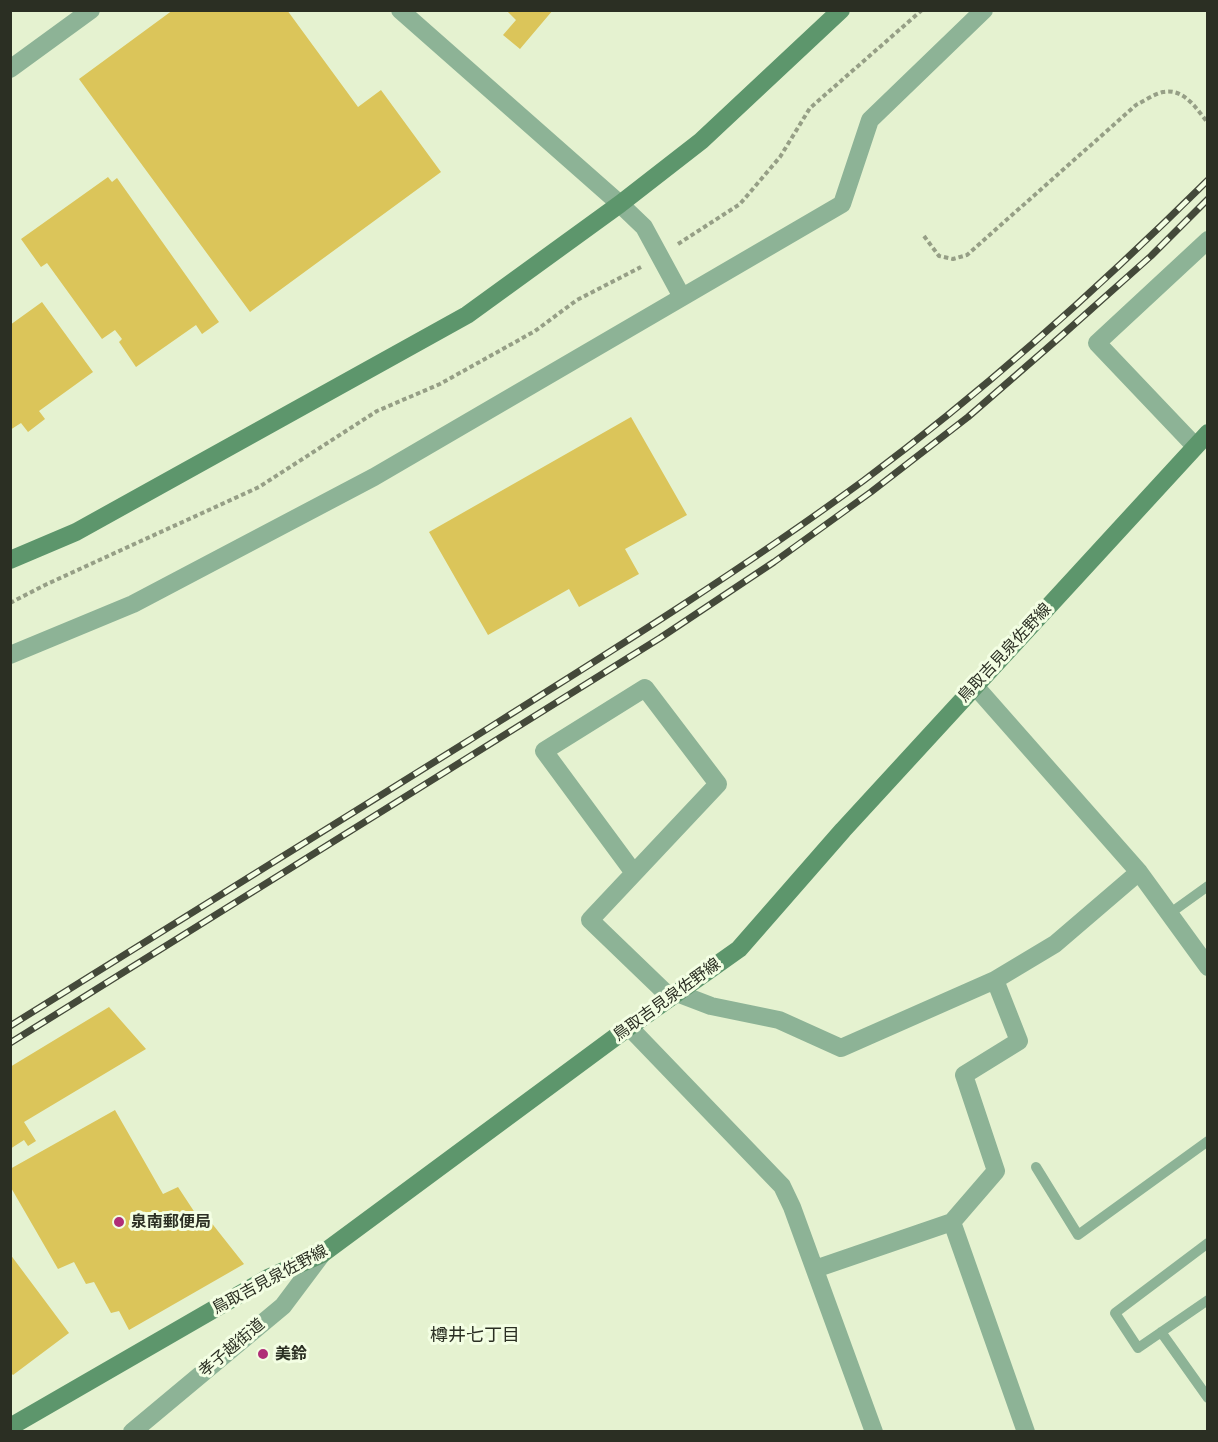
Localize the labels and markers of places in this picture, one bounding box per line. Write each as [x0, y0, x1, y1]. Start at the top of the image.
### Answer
place label: 泉南郵便局 [131, 1212, 211, 1232]
marker: 泉南郵便局 [112, 1215, 126, 1229]
place label: 美鈴 [275, 1344, 307, 1364]
marker: 美鈴 [256, 1347, 270, 1361]

